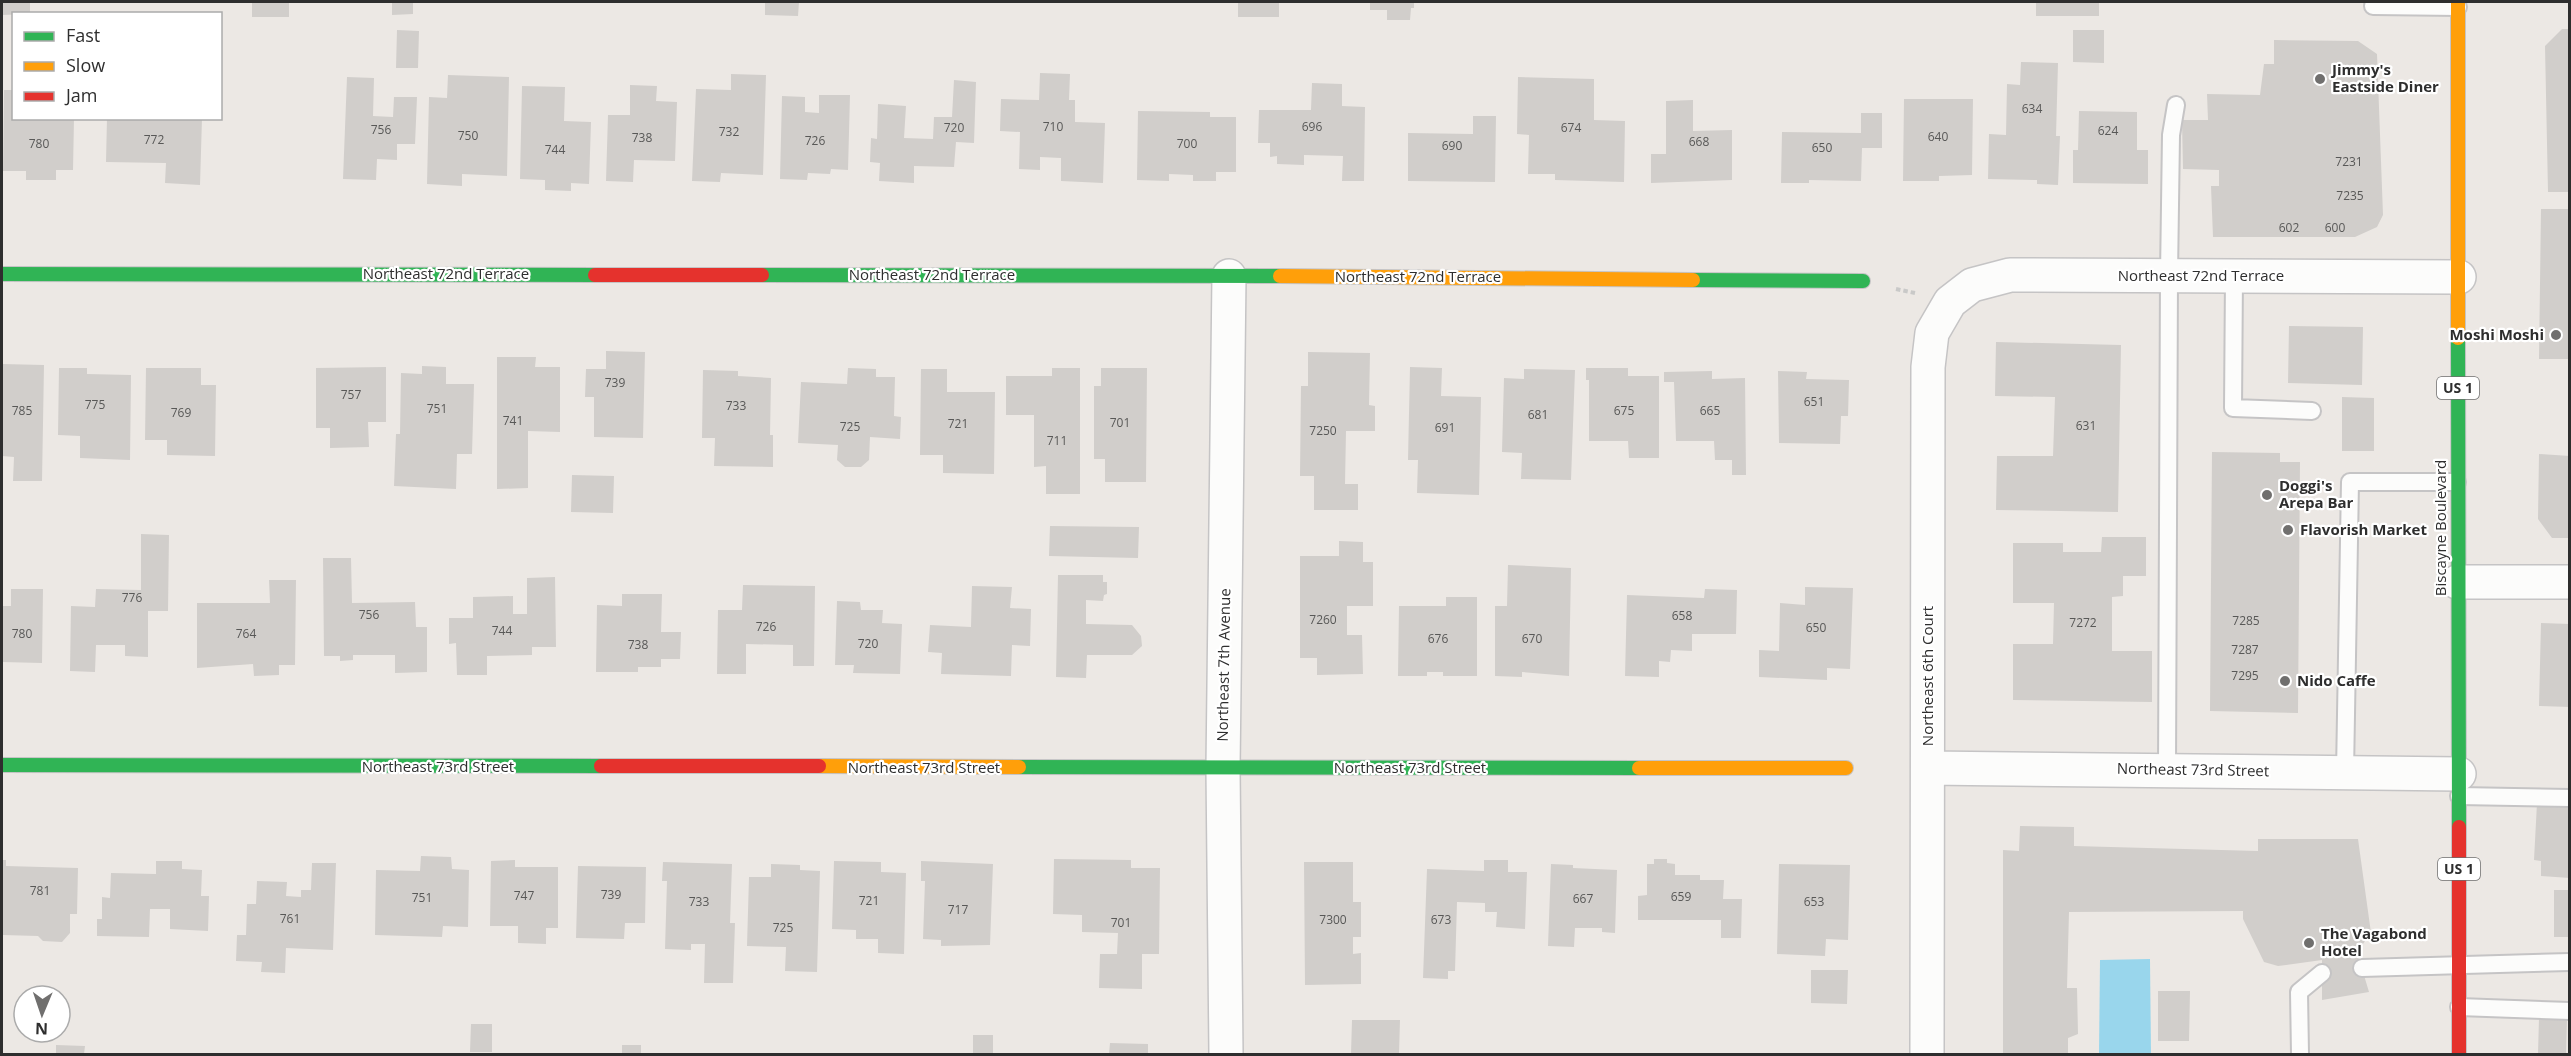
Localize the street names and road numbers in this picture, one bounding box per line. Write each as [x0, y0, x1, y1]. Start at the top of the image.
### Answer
street label: Northeast 72nd Terrace [363, 263, 529, 283]
street label: Northeast 72nd Terrace [849, 264, 1015, 284]
street label: Northeast 72nd Terrace [2118, 265, 2284, 285]
street label: Northeast 72nd Terrace [1335, 266, 1501, 286]
road number: US 1 [2437, 377, 2479, 399]
street label: Biscayne Boulevard [2430, 460, 2450, 596]
street label: Northeast 7th Avenue [1212, 588, 1234, 742]
street label: Northeast 6th Court [1917, 606, 1937, 746]
street label: Northeast 73rd Street [362, 756, 514, 776]
street label: Northeast 73rd Street [848, 757, 1000, 777]
street label: Northeast 73rd Street [1334, 757, 1486, 777]
street label: Northeast 73rd Street [2117, 758, 2269, 780]
road number: US 1 [2438, 858, 2480, 880]

